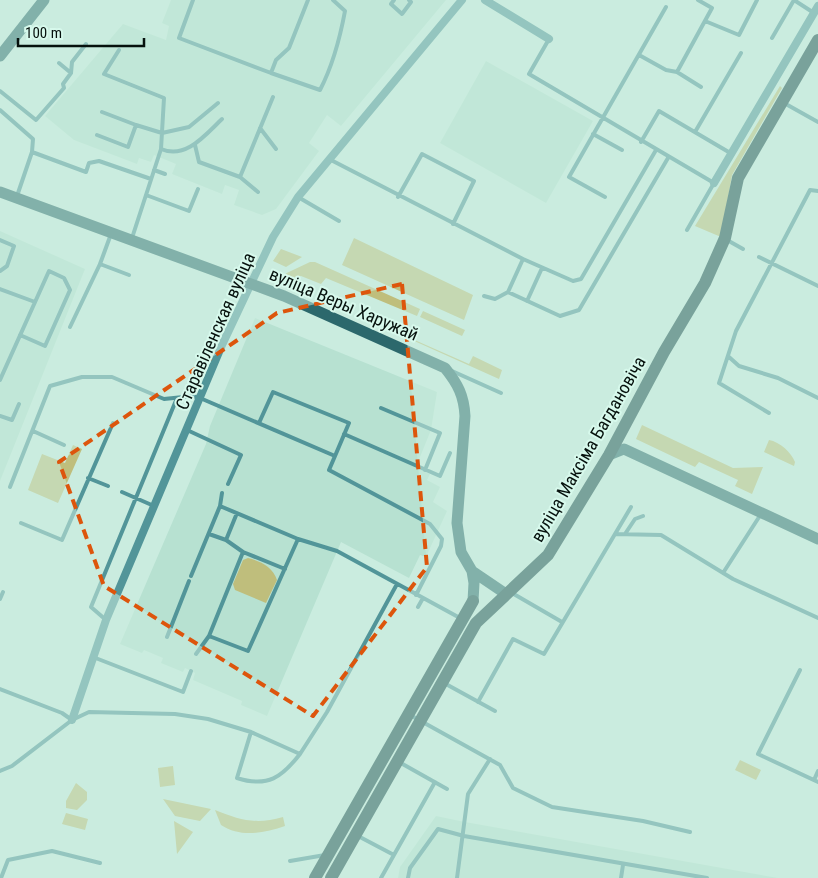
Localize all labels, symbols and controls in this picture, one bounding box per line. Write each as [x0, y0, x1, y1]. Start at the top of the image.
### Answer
scale bar [18, 15, 144, 47]
text: 100 m [25, 24, 62, 42]
street label: Старавіленская вуліца [171, 249, 259, 413]
street label: вуліца Веры Харужай [266, 263, 422, 345]
street label: вуліца Максіма Багдановіча [526, 352, 650, 546]

